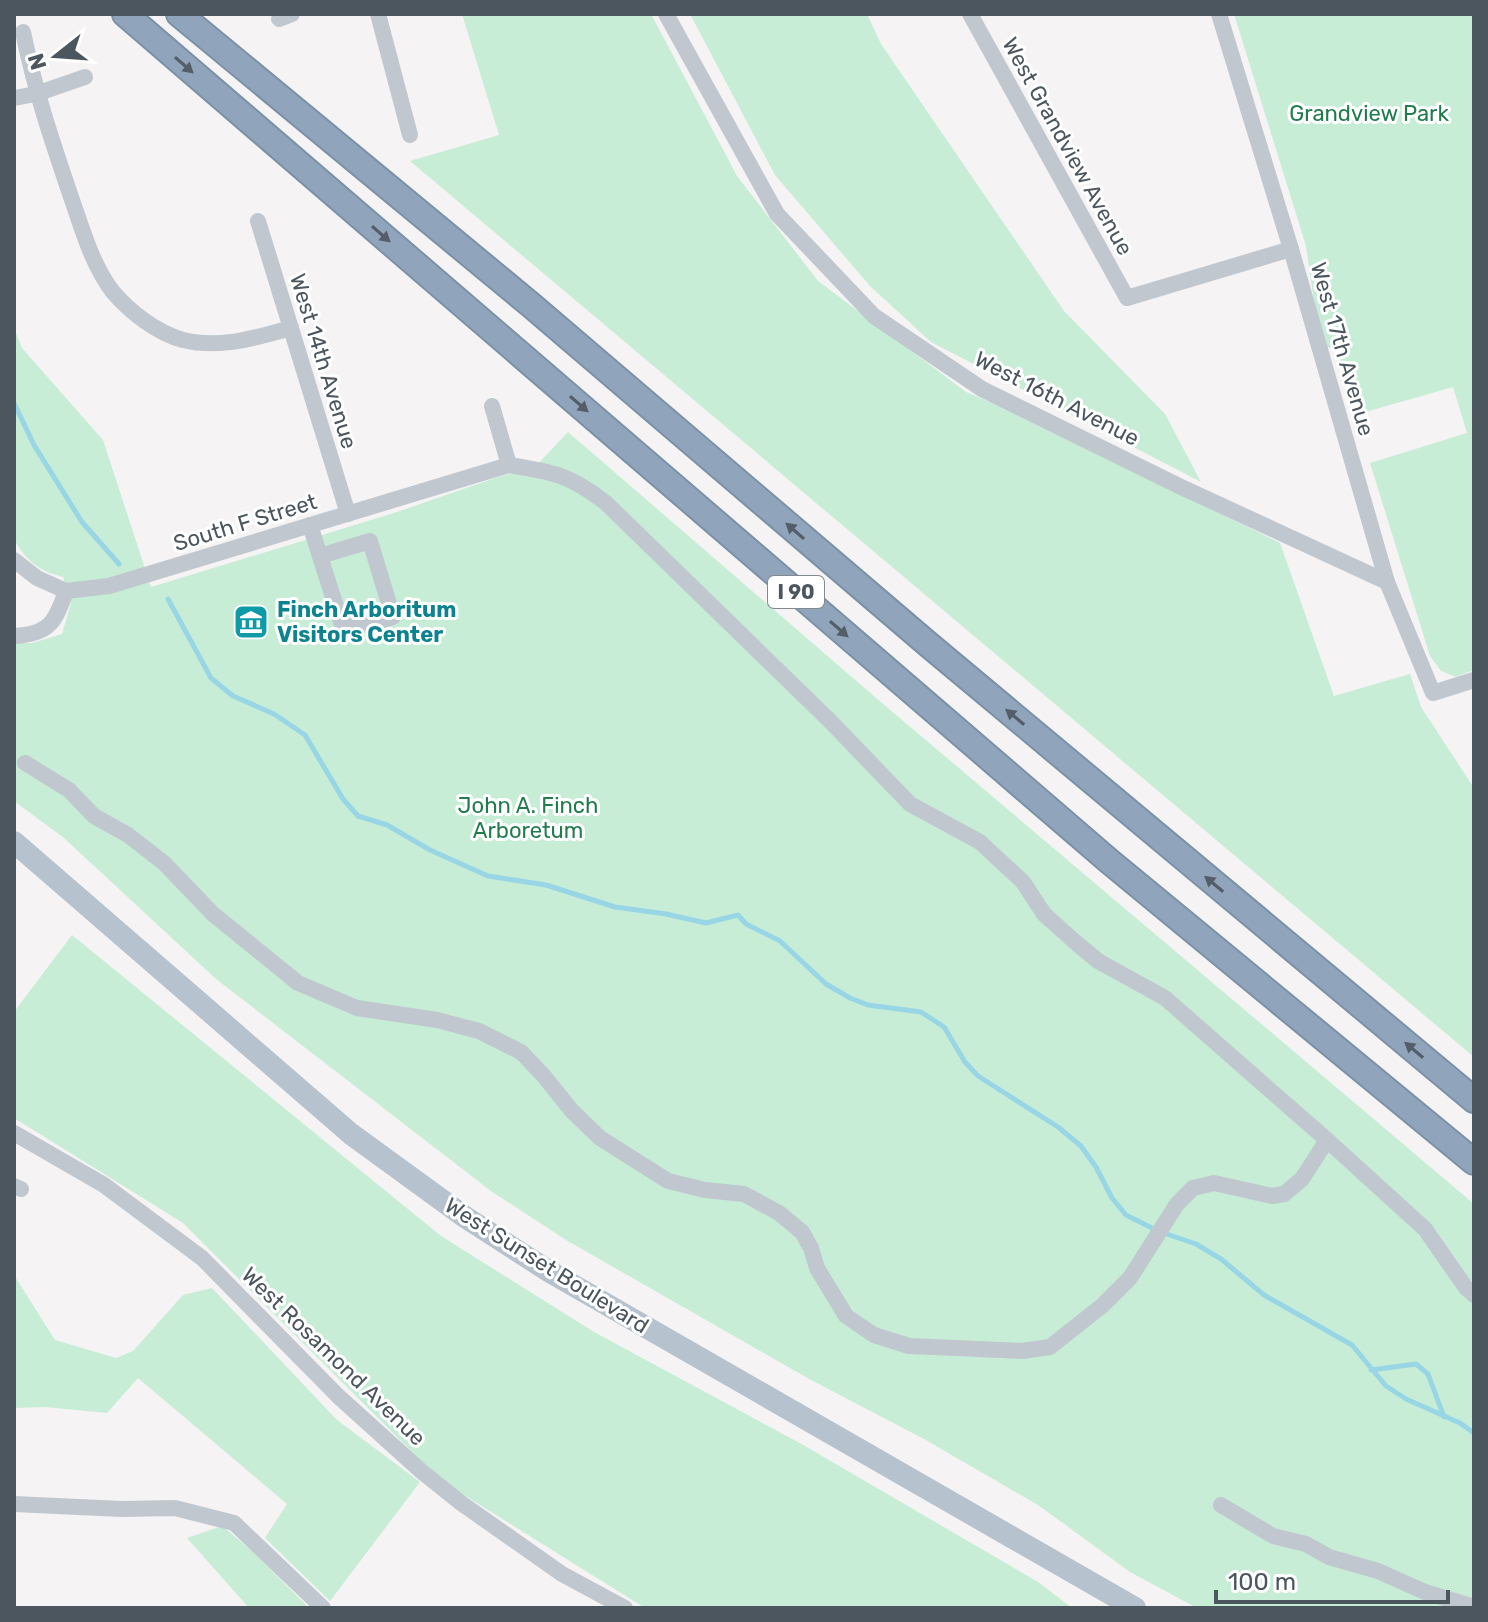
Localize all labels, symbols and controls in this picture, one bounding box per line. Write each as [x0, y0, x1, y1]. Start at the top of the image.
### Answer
north arrow [16, 16, 96, 96]
street label: West Grandview Avenue [996, 33, 1139, 260]
text: N [22, 50, 53, 73]
one-way arrow [174, 56, 194, 73]
park label: Grandview Park [1289, 100, 1449, 127]
one-way arrow [371, 225, 391, 242]
street label: West 17th Avenue [1305, 259, 1380, 439]
street label: West 14th Avenue [284, 270, 363, 452]
street label: West 16th Avenue [970, 345, 1144, 452]
one-way arrow [568, 395, 588, 412]
street label: South F Street [170, 488, 320, 557]
one-way arrow [785, 523, 805, 540]
road number: I 90 [768, 576, 824, 608]
place label: Finch Arboritum Visitors Center [277, 596, 456, 648]
museum icon: Finch Arboritum Visitors Center [232, 603, 270, 641]
one-way arrow [829, 620, 849, 637]
one-way arrow [1005, 709, 1025, 726]
park label: John A. Finch Arboretum [458, 792, 598, 844]
one-way arrow [1204, 876, 1224, 893]
one-way arrow [1404, 1042, 1424, 1059]
street label: West Sunset Boulevard [440, 1192, 654, 1339]
street label: West Rosamond Avenue [236, 1261, 431, 1451]
scale bar [1216, 1554, 1448, 1604]
text: 100 m [1228, 1568, 1296, 1596]

